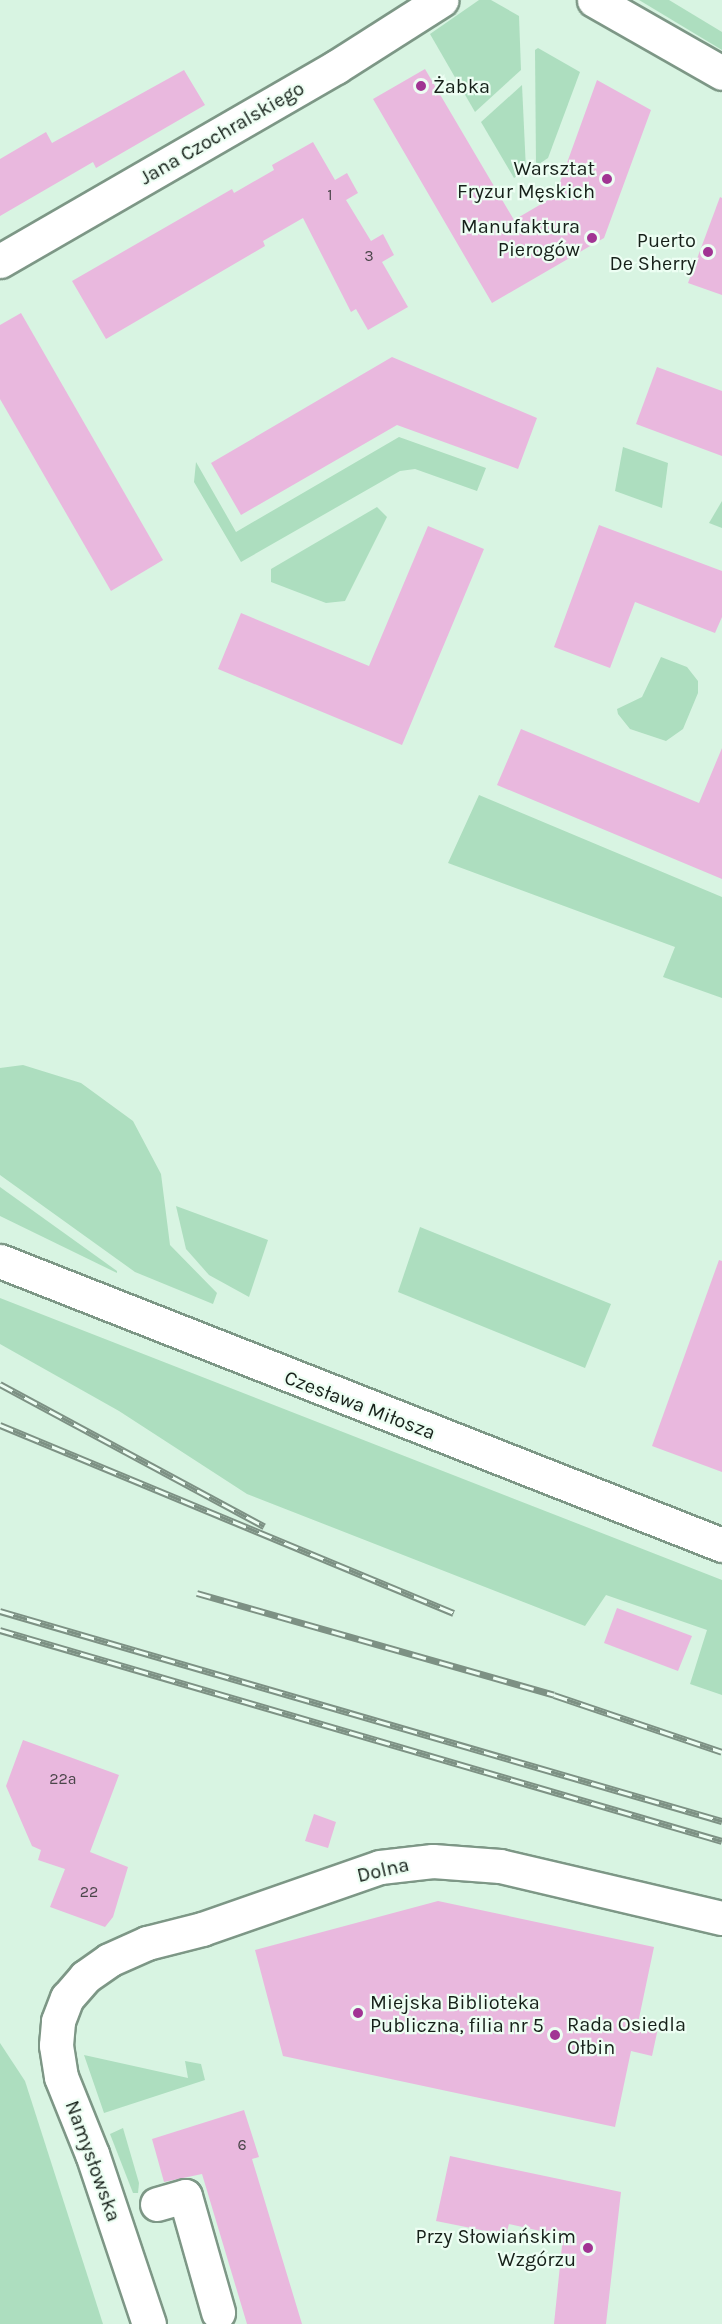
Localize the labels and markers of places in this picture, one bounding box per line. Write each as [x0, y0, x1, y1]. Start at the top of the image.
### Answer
place label: Żabka [433, 74, 490, 98]
marker: Żabka [414, 79, 428, 93]
place label: Warsztat Fryzur Męskich [457, 156, 595, 203]
marker: Warsztat Fryzur Męskich [600, 172, 614, 186]
place label: Manufaktura Pierogów [461, 214, 580, 261]
place label: Puerto De Sherry [610, 228, 696, 275]
marker: Manufaktura Pierogów [585, 231, 599, 245]
marker: Puerto De Sherry [701, 245, 715, 259]
place label: Miejska Biblioteka Publiczna, filia nr 5 [370, 1990, 544, 2037]
marker: Miejska Biblioteka Publiczna, filia nr 5 [351, 2006, 365, 2020]
place label: Rada Osiedla Ołbin [567, 2012, 686, 2059]
marker: Rada Osiedla Ołbin [548, 2028, 562, 2042]
place label: Przy Słowiańskim Wzgórzu [416, 2224, 576, 2271]
marker: Przy Słowiańskim Wzgórzu [581, 2241, 595, 2255]

